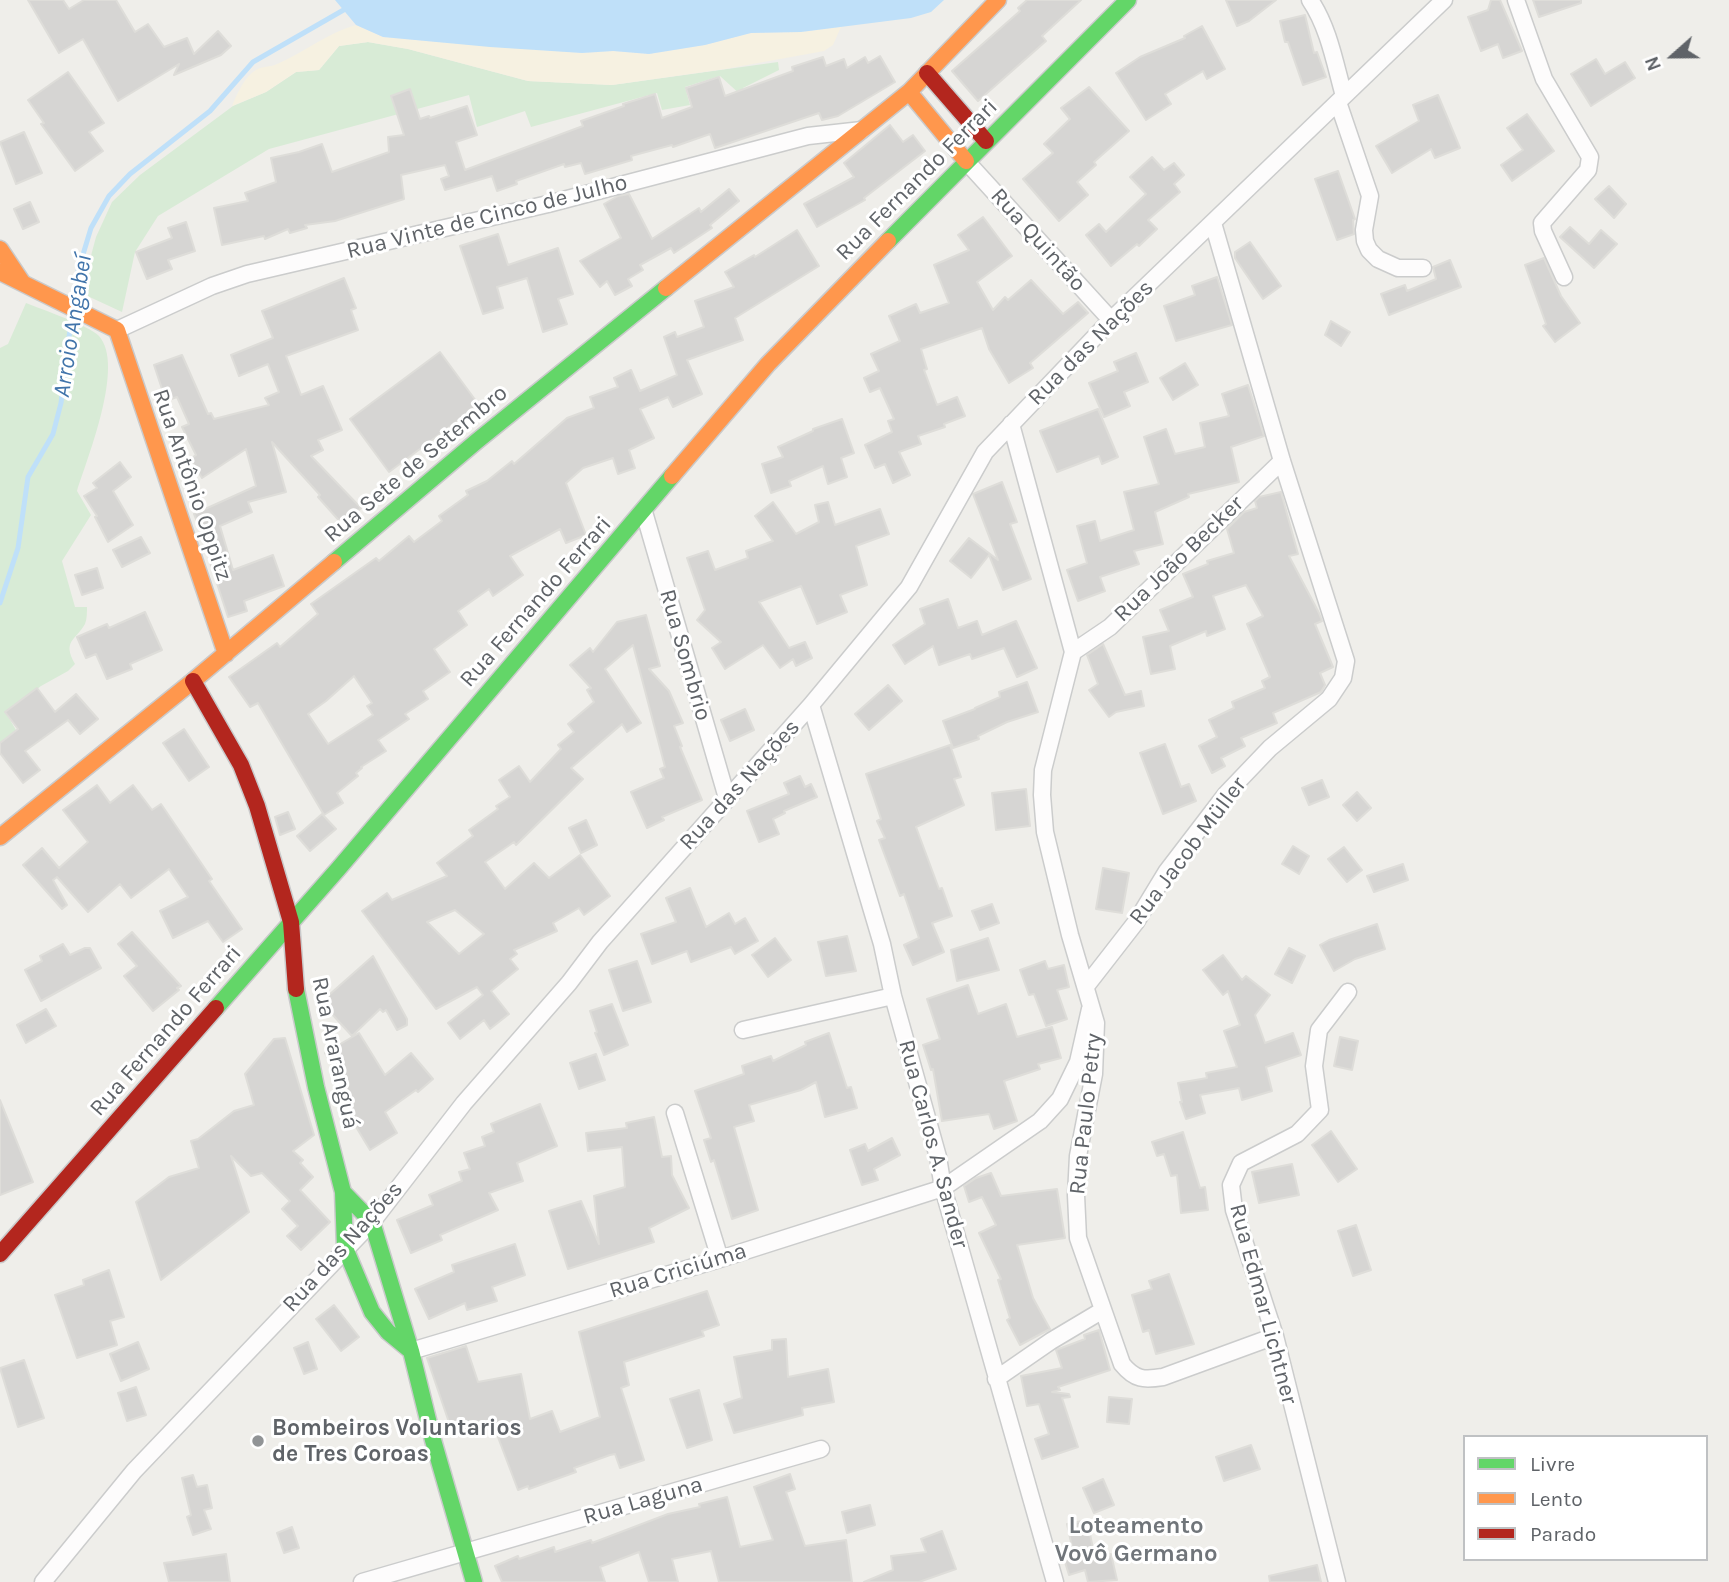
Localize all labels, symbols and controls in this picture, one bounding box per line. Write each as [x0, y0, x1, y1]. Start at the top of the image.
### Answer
north arrow [1638, 21, 1708, 91]
text: N [1641, 53, 1666, 74]
street label: Rua Fernando Ferrari [830, 93, 1004, 267]
street label: Rua Vinte de Cinco de Julho [344, 169, 630, 265]
street label: Rua Quintão [984, 183, 1092, 297]
water label: Arroio Angabeí [48, 253, 98, 399]
street label: Rua das Nações [1022, 274, 1160, 412]
street label: Rua Sete de Setembro [319, 379, 513, 549]
street label: Rua Antônio Oppitz [146, 385, 238, 585]
street label: Rua João Becker [1108, 490, 1250, 628]
street label: Rua Fernando Ferrari [454, 511, 618, 693]
street label: Rua Sombrio [653, 586, 717, 724]
street label: Rua das Nações [674, 714, 806, 856]
street label: Rua Jacob Müller [1123, 772, 1253, 930]
street label: Rua Fernando Ferrari [84, 940, 248, 1122]
street label: Rua Araranguá [305, 974, 365, 1132]
street label: Rua Paulo Petry [1064, 1032, 1108, 1196]
street label: Rua Carlos A. Sander [892, 1037, 974, 1251]
street label: Rua das Nações [277, 1176, 409, 1318]
street label: Rua Edmar Lichtner [1223, 1201, 1303, 1407]
street label: Rua Criciúma [606, 1237, 750, 1305]
place label: Bombeiros Voluntarios de Tres Coroas [272, 1414, 522, 1468]
marker: Bombeiros Voluntarios de Tres Coroas [250, 1433, 266, 1449]
legend [1463, 1435, 1708, 1561]
text: Livre [1530, 1452, 1575, 1476]
street label: Rua Laguna [580, 1471, 706, 1531]
text: Lento [1530, 1487, 1583, 1511]
district label: Loteamento Vovô Germano [1055, 1512, 1217, 1568]
text: Parado [1530, 1522, 1596, 1546]

